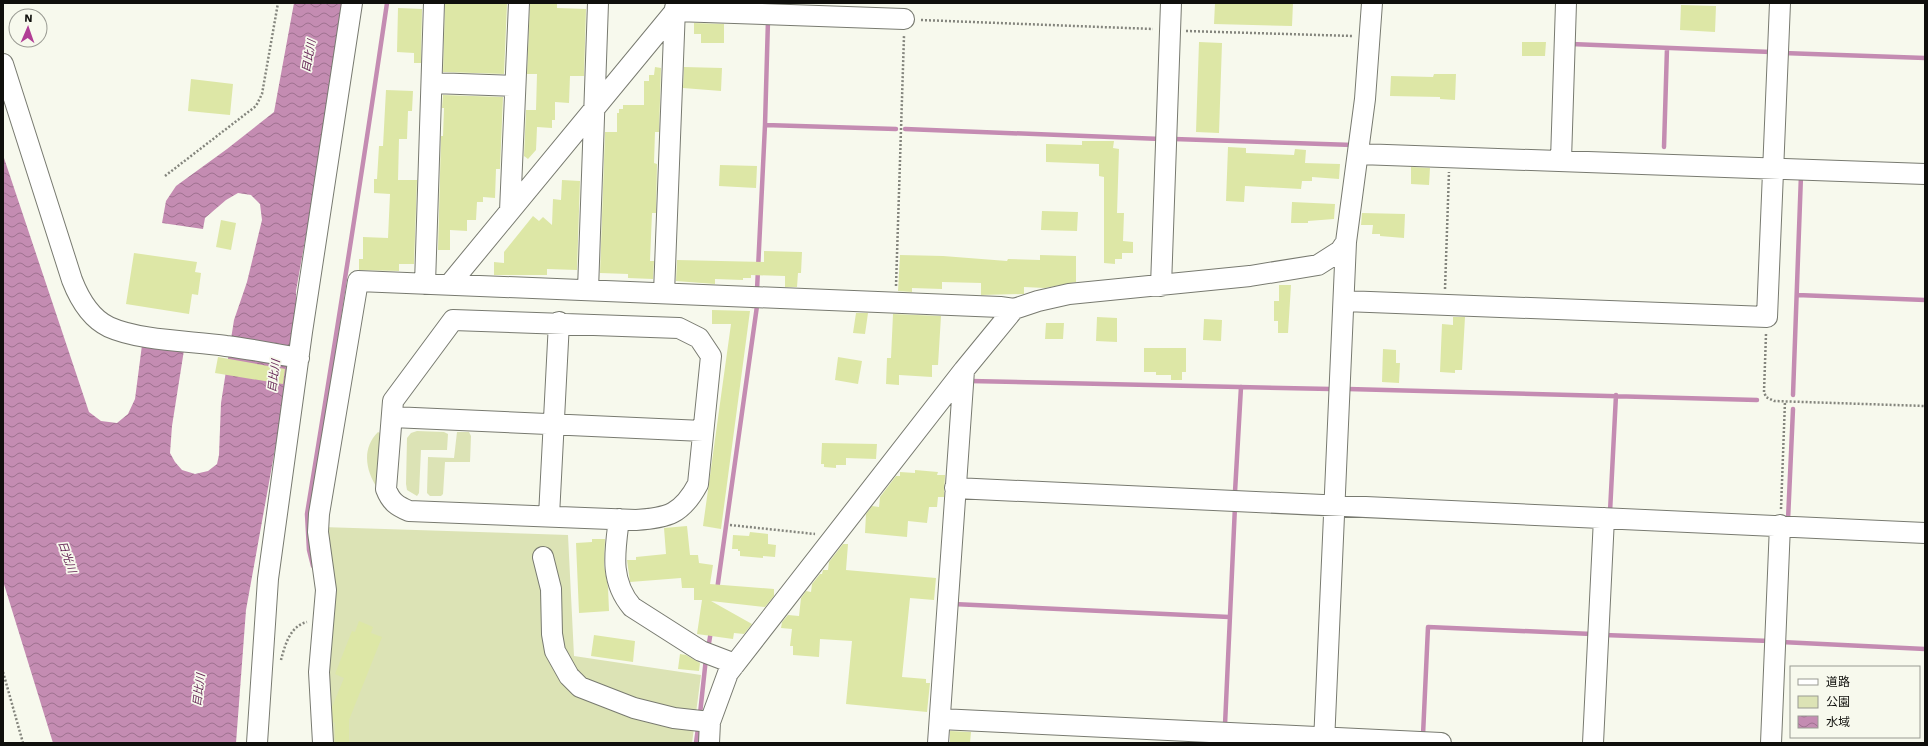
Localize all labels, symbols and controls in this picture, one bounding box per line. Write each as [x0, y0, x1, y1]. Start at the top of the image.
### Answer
north arrow [8, 8, 48, 48]
text: N [24, 12, 33, 25]
water label: 目比川 [300, 38, 318, 73]
water label: 目比川 [266, 358, 283, 393]
water label: 日光川 [55, 539, 79, 576]
legend [1790, 666, 1920, 738]
water label: 目比川 [191, 672, 208, 707]
text: 道路 [1826, 675, 1850, 689]
text: 公園 [1826, 695, 1850, 709]
text: 水域 [1826, 715, 1850, 729]

